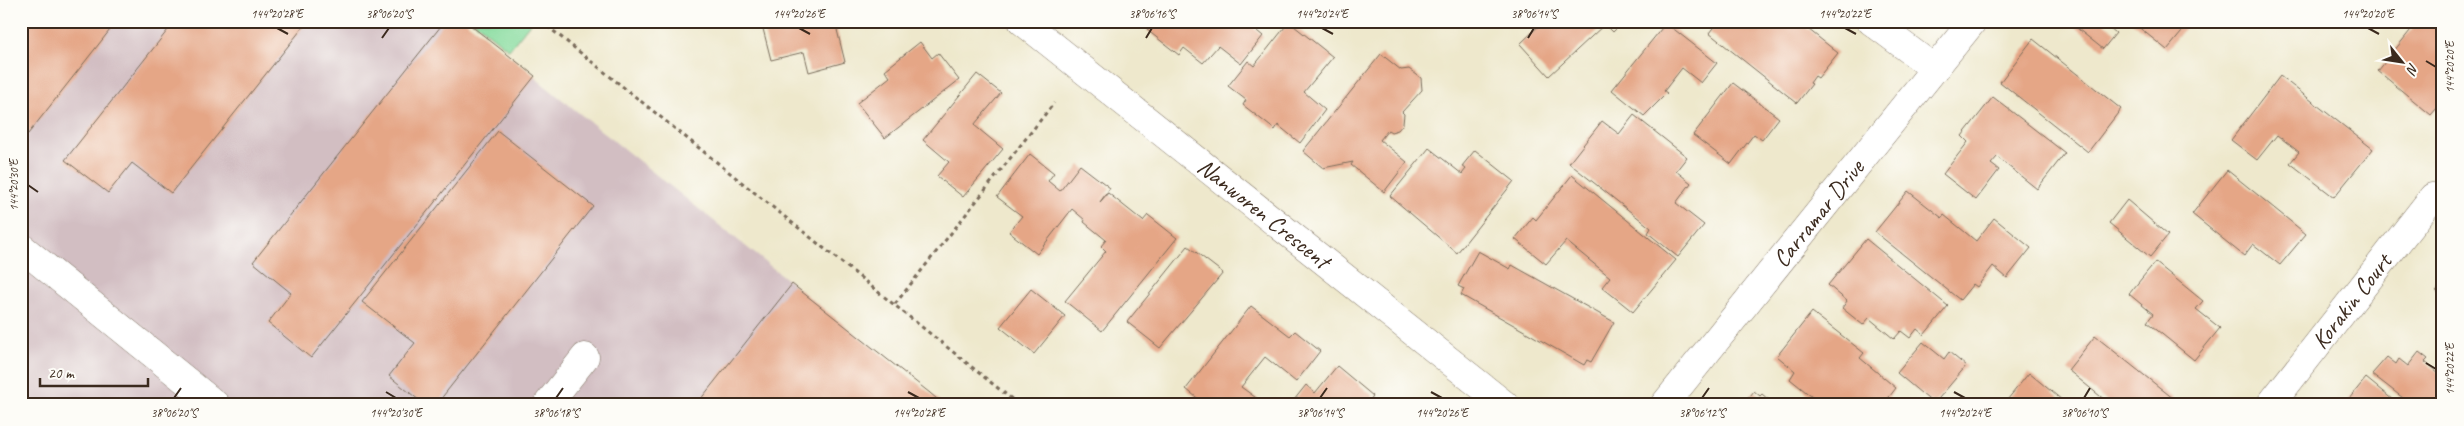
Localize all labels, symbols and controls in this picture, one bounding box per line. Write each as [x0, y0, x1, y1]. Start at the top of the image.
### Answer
text: 144°20'28"E [251, 6, 305, 22]
text: 38°06'20"S [366, 6, 414, 22]
text: 144°20'26"E [773, 6, 827, 22]
text: 38°06'16"S [1129, 6, 1177, 22]
text: 144°20'24"E [1296, 6, 1350, 22]
text: 38°06'14"S [1511, 6, 1559, 22]
text: 144°20'22"E [1819, 6, 1873, 22]
text: 144°20'20"E [2342, 6, 2396, 22]
north arrow [2376, 38, 2426, 88]
text: 144°20'20"E [2442, 39, 2458, 93]
text: N [2402, 60, 2422, 78]
street label: Nanworen Crescent [1192, 152, 1339, 277]
street label: Carramar Drive [1766, 152, 1872, 273]
text: 144°20'30"E [6, 157, 22, 211]
street label: Korakin Court [2305, 246, 2399, 355]
text: 144°20'22"E [2442, 341, 2458, 395]
scale bar [40, 356, 148, 388]
text: 20 m [48, 364, 75, 383]
text: 38°06'20"S [151, 405, 199, 421]
text: 144°20'30"E [370, 405, 424, 421]
text: 38°06'18"S [533, 405, 581, 421]
text: 144°20'28"E [893, 405, 947, 421]
text: 38°06'14"S [1297, 405, 1345, 421]
text: 144°20'26"E [1416, 405, 1470, 421]
text: 38°06'12"S [1679, 405, 1727, 421]
text: 144°20'24"E [1939, 405, 1993, 421]
text: 38°06'10"S [2061, 405, 2109, 421]

